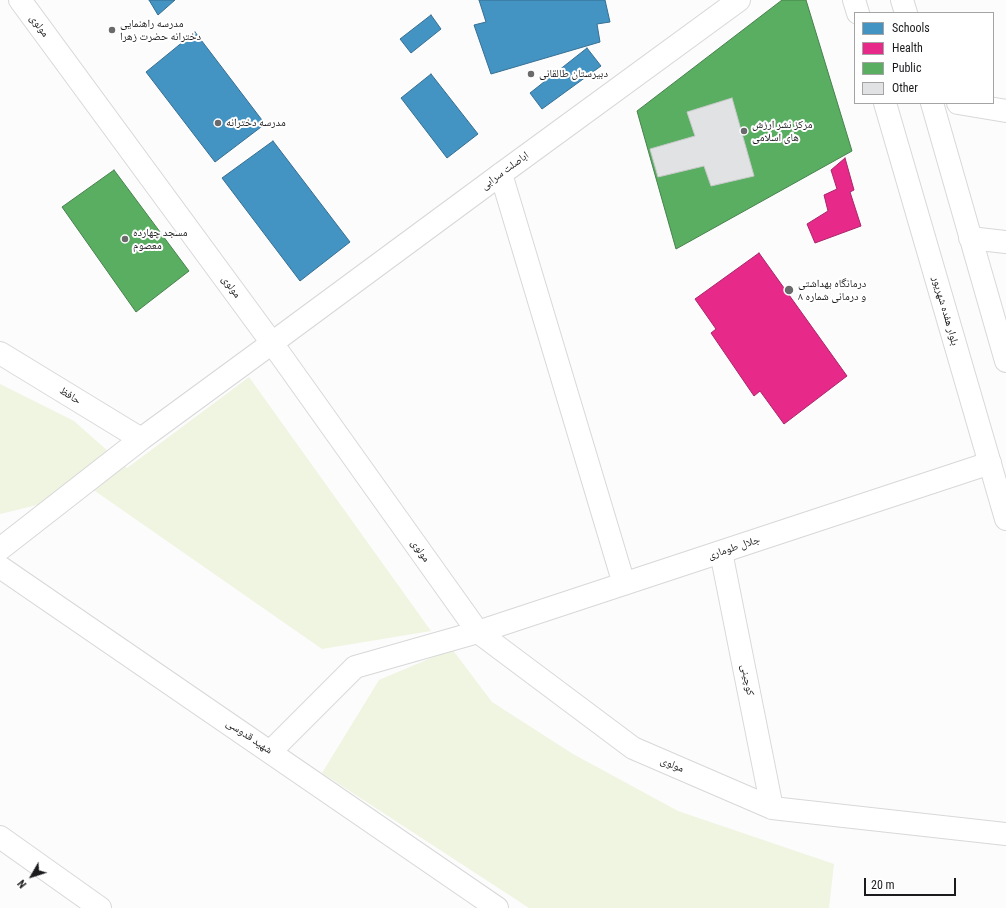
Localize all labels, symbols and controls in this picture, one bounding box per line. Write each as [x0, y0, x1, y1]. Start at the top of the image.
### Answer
street label: مولوی [26, 12, 52, 40]
legend [854, 12, 994, 104]
place label: مدرسه راهنمایی دخترانه حضرت زهرا [120, 17, 201, 43]
text: Schools [892, 21, 930, 35]
marker: مدرسه راهنمایی دخترانه حضرت زهرا [107, 25, 117, 35]
text: Health [892, 41, 923, 55]
text: Public [892, 61, 921, 75]
place label: دبیرستان طالقانی [539, 67, 608, 81]
marker: دبیرستان طالقانی [526, 69, 536, 79]
text: Other [892, 81, 918, 95]
place label: مدرسه دخترانه [226, 116, 286, 130]
marker: مدرسه دخترانه [213, 118, 223, 128]
place label: مرکز نشر ارزش های اسلامی [752, 118, 813, 144]
marker: مرکز نشر ارزش های اسلامی [739, 126, 749, 136]
street label: اباصلت سرابی [478, 149, 532, 193]
place label: مسجد چهارده معصوم [133, 226, 188, 252]
marker: مسجد چهارده معصوم [120, 234, 130, 244]
street label: مولوی [218, 273, 244, 301]
street label: بلوار هفده شهریور [929, 275, 961, 347]
place label: درمانگاه بهداشتی و درمانی شماره ۸ [798, 277, 866, 303]
marker: درمانگاه بهداشتی و درمانی شماره ۸ [783, 284, 795, 296]
street label: حافظ [57, 384, 83, 408]
street label: جلال طوماری [706, 533, 762, 563]
street label: مولوی [408, 537, 432, 565]
street label: کوچینی [738, 663, 756, 697]
street label: شهید قدوسی [223, 717, 275, 757]
street label: مولوی [658, 754, 686, 776]
north arrow [12, 856, 52, 896]
scale bar [866, 870, 958, 896]
text: N [15, 877, 29, 891]
text: 20 m [871, 878, 895, 892]

